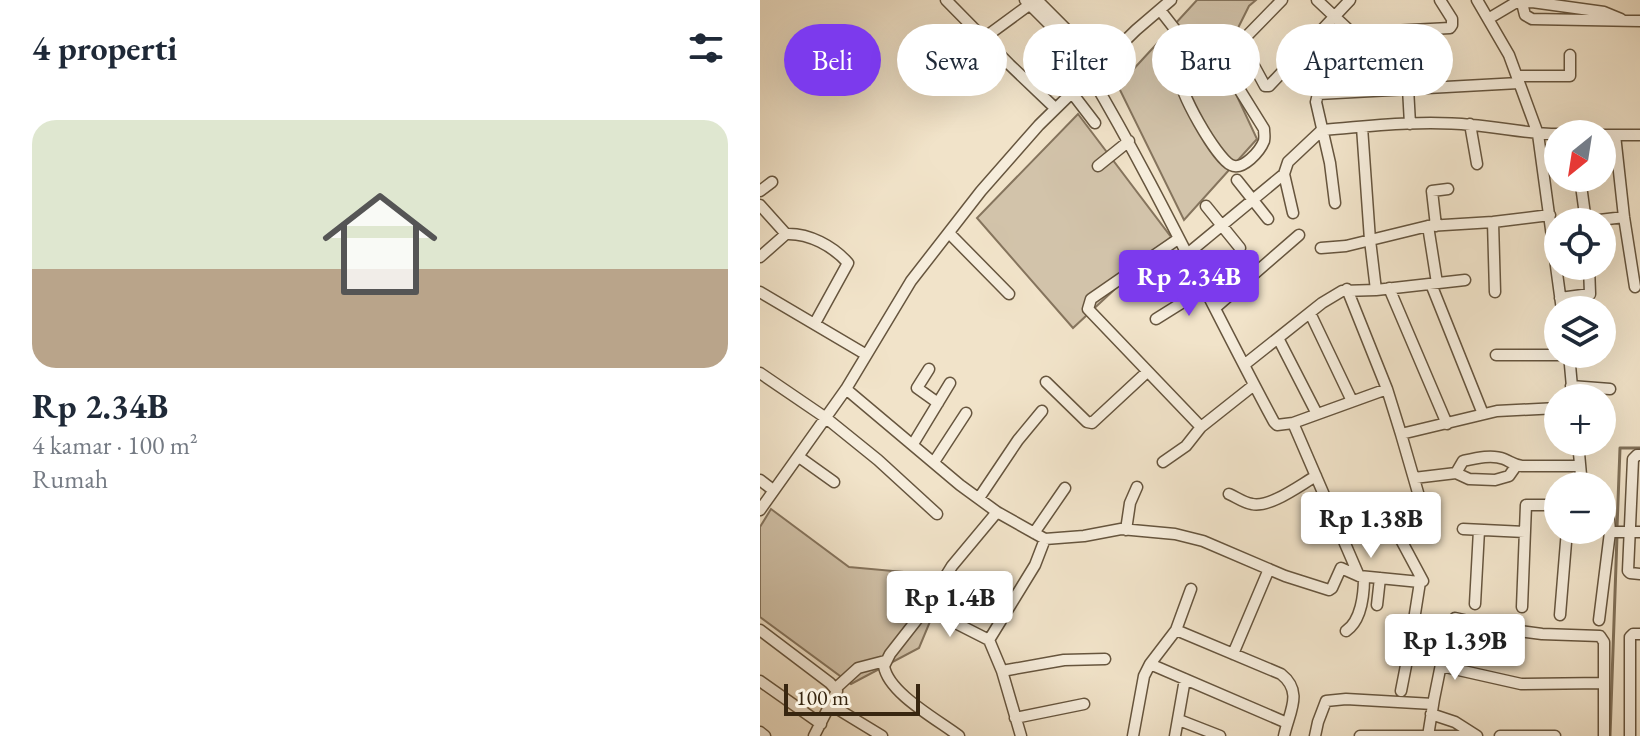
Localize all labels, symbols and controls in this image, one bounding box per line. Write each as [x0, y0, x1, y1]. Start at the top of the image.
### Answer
chip: Beli [784, 24, 881, 96]
chip: Sewa [897, 24, 1007, 96]
chip: Filter [1023, 24, 1136, 96]
chip: Baru [1152, 24, 1260, 96]
chip: Apartemen [1276, 24, 1453, 96]
text: 4 properti [32, 26, 177, 70]
icon: filters [684, 26, 728, 70]
north arrow [1544, 120, 1616, 192]
map controls [1544, 120, 1616, 544]
icon: home [308, 172, 452, 316]
button: locate [1544, 208, 1616, 280]
pin: Rp 2.34B [1106, 250, 1272, 318]
text: Rp 2.34B [1137, 259, 1241, 293]
button: layers [1544, 296, 1616, 368]
text: Rp 2.34B [32, 384, 168, 428]
button: + [1544, 384, 1616, 456]
text: 4 kamar · 100 m² [32, 428, 198, 462]
text: Rumah [32, 462, 108, 496]
button: − [1544, 472, 1616, 544]
pin: Rp 1.38B [1288, 492, 1454, 560]
text: Rp 1.38B [1319, 501, 1423, 535]
pin: Rp 1.4B [876, 571, 1024, 639]
text: Rp 1.4B [905, 580, 995, 614]
pin: Rp 1.39B [1372, 614, 1538, 682]
text: Rp 1.39B [1403, 623, 1507, 657]
scale bar [784, 680, 920, 716]
text: 100 m [796, 683, 849, 712]

